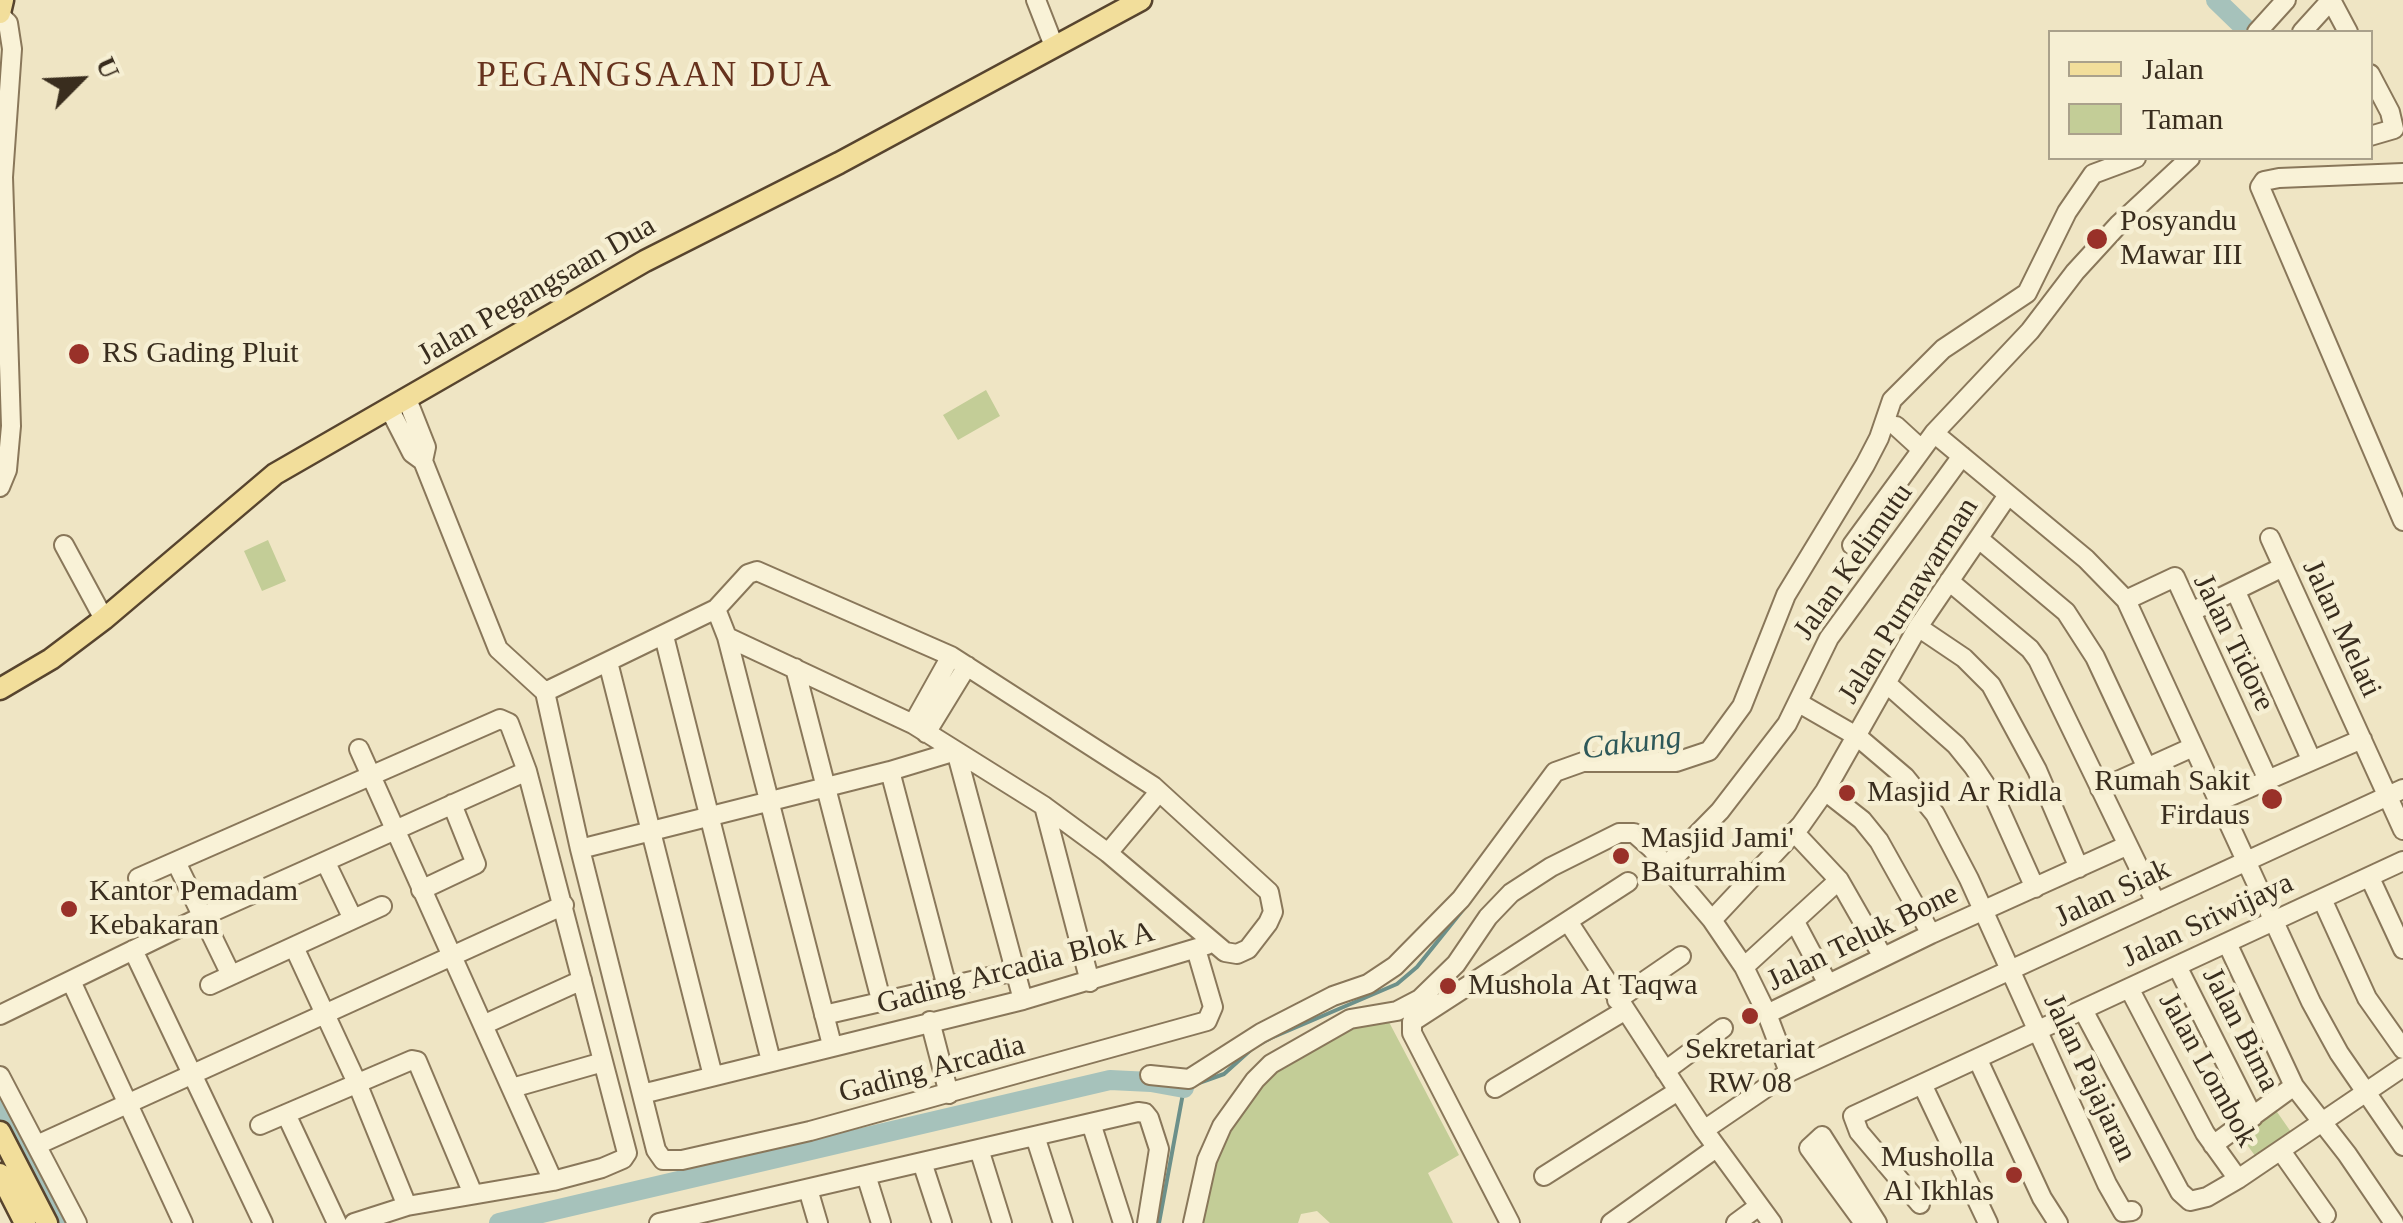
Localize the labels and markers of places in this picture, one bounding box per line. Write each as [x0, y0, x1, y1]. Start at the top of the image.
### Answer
place label: Posyandu Mawar III [2120, 204, 2242, 274]
marker: Posyandu Mawar III [2084, 226, 2110, 252]
place label: RS Gading Pluit [102, 336, 299, 372]
marker: RS Gading Pluit [66, 341, 92, 367]
place label: Rumah Sakit Firdaus [2094, 764, 2250, 834]
place label: Masjid Ar Ridla [1867, 775, 2062, 811]
marker: Masjid Ar Ridla [1836, 782, 1858, 804]
marker: Rumah Sakit Firdaus [2259, 786, 2285, 812]
place label: Masjid Jami' Baiturrahim [1641, 821, 1794, 892]
marker: Masjid Jami' Baiturrahim [1610, 845, 1632, 867]
place label: Kantor Pemadam Kebakaran [89, 874, 298, 944]
marker: Kantor Pemadam Kebakaran [58, 898, 80, 920]
place label: Mushola At Taqwa [1468, 968, 1698, 1004]
marker: Mushola At Taqwa [1437, 975, 1459, 997]
marker: Sekretariat RW 08 [1739, 1005, 1761, 1027]
place label: Sekretariat RW 08 [1685, 1032, 1815, 1102]
place label: Musholla Al Ikhlas [1881, 1140, 1994, 1210]
marker: Musholla Al Ikhlas [2003, 1164, 2025, 1186]

